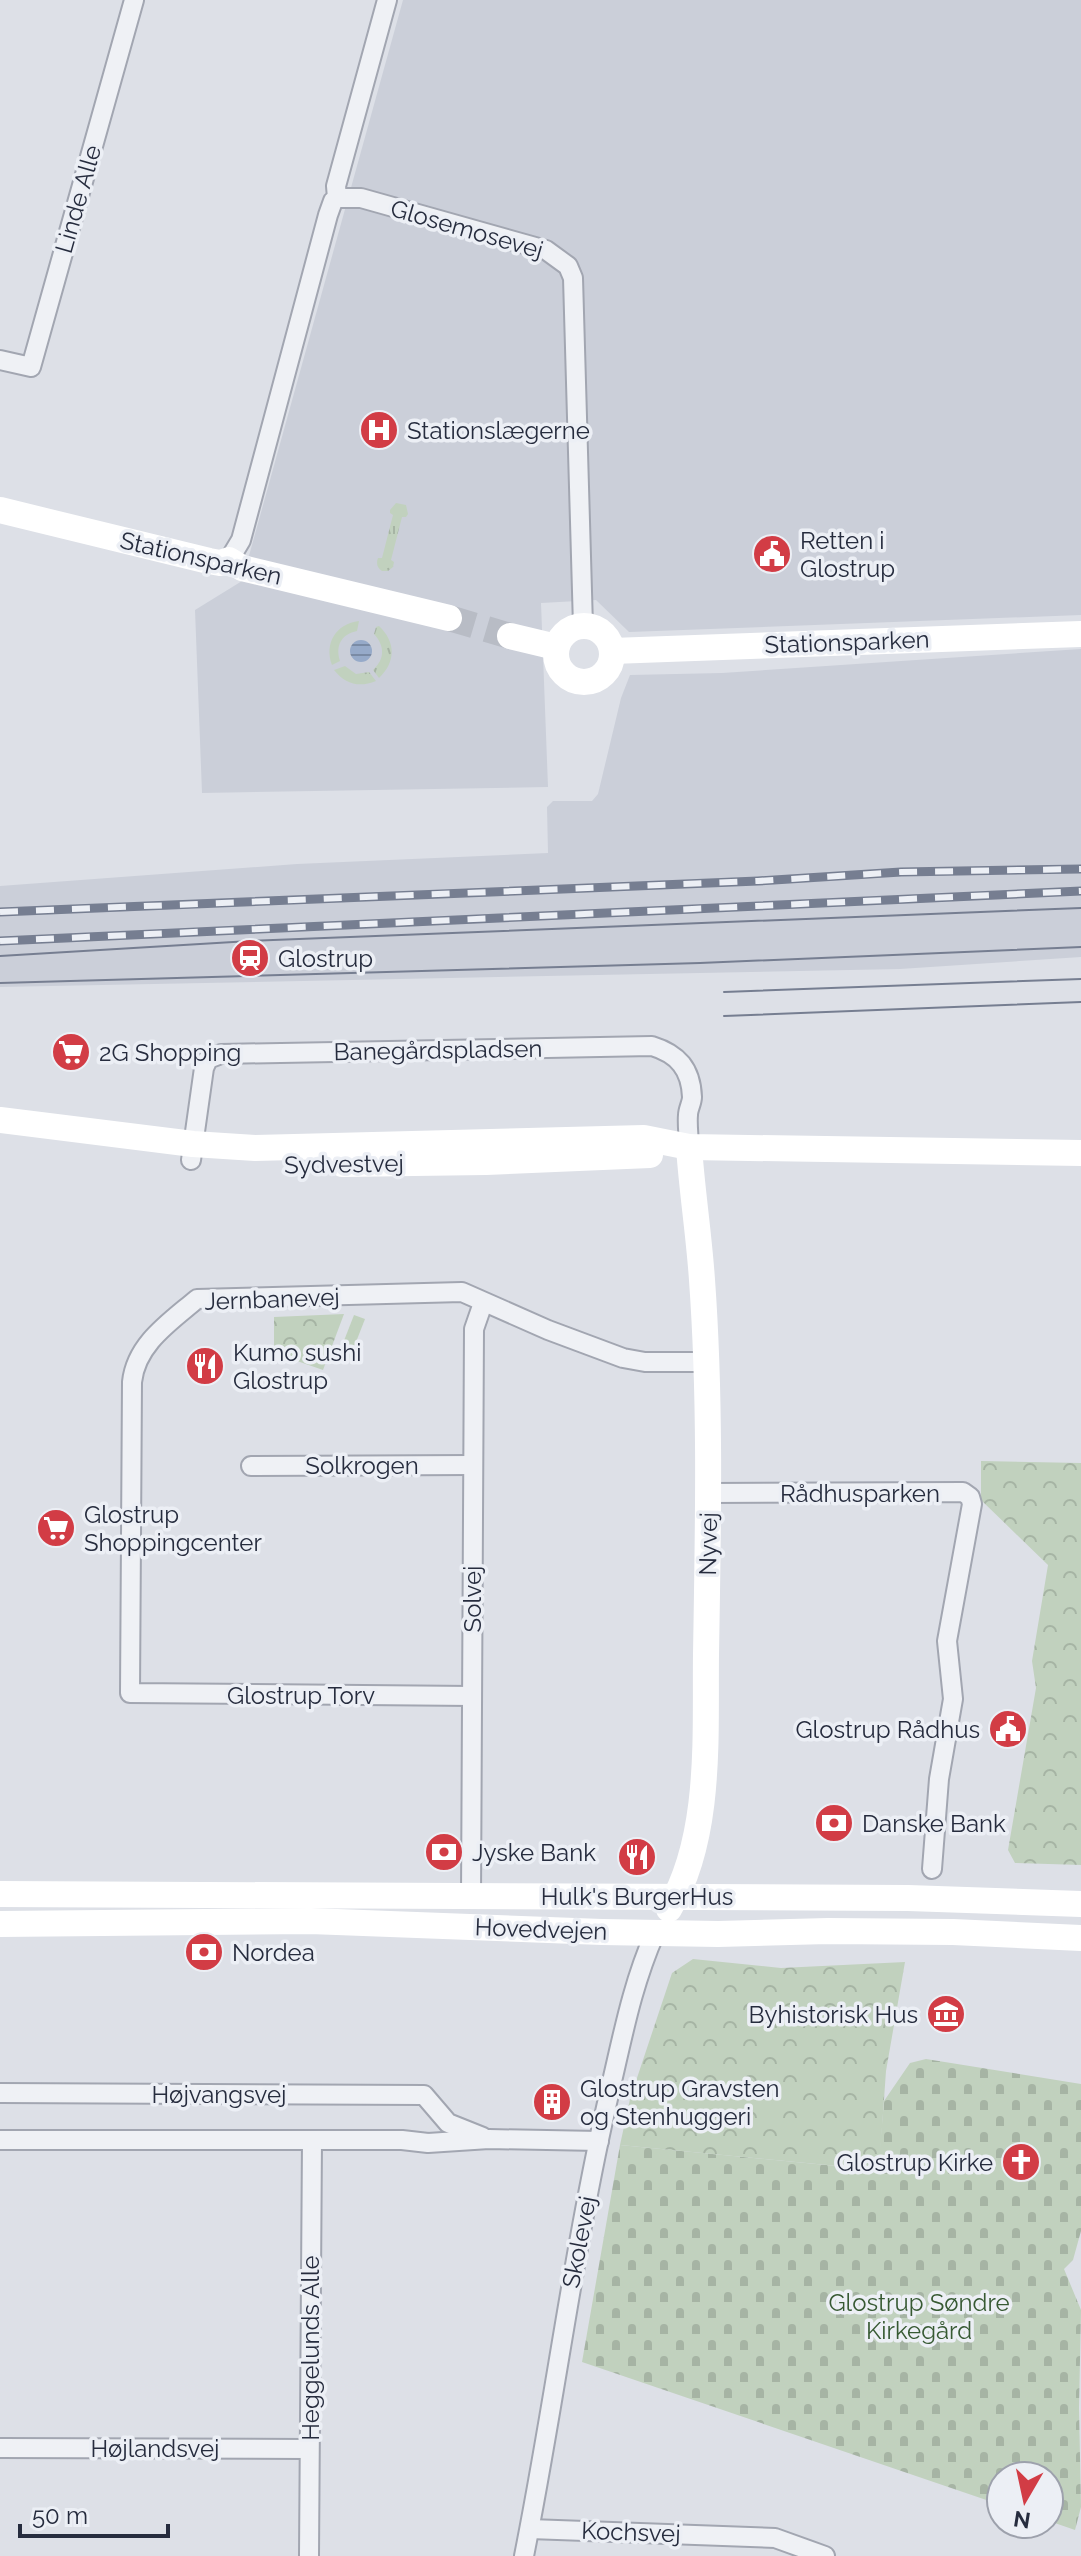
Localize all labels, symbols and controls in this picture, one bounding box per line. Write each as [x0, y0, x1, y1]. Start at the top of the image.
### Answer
street label: Linde Alle [49, 142, 107, 256]
street label: Glosemosevej [387, 193, 547, 265]
hospital icon: Stationslægerne [358, 409, 400, 451]
place label: Stationslægerne [407, 416, 590, 445]
street label: Stationsparken [117, 525, 285, 591]
place label: Retten i Glostrup [800, 526, 895, 583]
public building icon: Retten i Glostrup [751, 533, 793, 575]
street label: Stationsparken [764, 625, 930, 659]
station icon: Glostrup [229, 937, 271, 979]
place label: Glostrup [278, 944, 373, 973]
supermarket icon: 2G Shopping [50, 1031, 92, 1073]
street label: Banegårdspladsen [333, 1034, 543, 1066]
place label: 2G Shopping [99, 1038, 241, 1067]
street label: Sydvestvej [284, 1148, 404, 1180]
street label: Jernbanevej [204, 1282, 340, 1316]
place label: Kumo sushi Glostrup [233, 1338, 361, 1395]
restaurant icon: Kumo sushi Glostrup [184, 1345, 226, 1387]
street label: Solkrogen [305, 1451, 419, 1480]
street label: Rådhusparken [780, 1479, 940, 1508]
place label: Glostrup Shoppingcenter [84, 1500, 262, 1557]
supermarket icon: Glostrup Shoppingcenter [35, 1507, 77, 1549]
street label: Nyvej [693, 1512, 723, 1576]
street label: Solvej [458, 1566, 487, 1632]
street label: Glostrup Torv [227, 1681, 375, 1710]
public building icon: Glostrup Rådhus [987, 1708, 1029, 1750]
place label: Glostrup Rådhus [795, 1715, 980, 1744]
bank icon: Danske Bank [813, 1802, 855, 1844]
place label: Danske Bank [862, 1809, 1006, 1838]
bank icon: Jyske Bank [423, 1831, 465, 1873]
restaurant icon: Hulk's BurgerHus [616, 1836, 658, 1878]
place label: Jyske Bank [472, 1838, 596, 1867]
place label: Hulk's BurgerHus [541, 1882, 733, 1911]
street label: Hovedvejen [474, 1912, 608, 1946]
bank icon: Nordea [183, 1931, 225, 1973]
place label: Nordea [232, 1938, 315, 1967]
museum icon: Byhistorisk Hus [925, 1993, 967, 2035]
place label: Byhistorisk Hus [749, 2000, 918, 2029]
place label: Glostrup Gravsten og Stenhuggeri [580, 2074, 779, 2131]
street label: Højvangsvej [152, 2080, 286, 2109]
building icon: Glostrup Gravsten og Stenhuggeri [531, 2081, 573, 2123]
church icon: Glostrup Kirke [1000, 2141, 1042, 2183]
place label: Glostrup Kirke [837, 2148, 993, 2177]
street label: Skolevej [556, 2194, 602, 2290]
street label: Heggelunds Alle [296, 2255, 325, 2441]
park label: Glostrup Søndre Kirkegård [828, 2288, 1010, 2345]
street label: Højlandsvej [91, 2434, 219, 2463]
north arrow [985, 2460, 1065, 2540]
scale bar [20, 2488, 168, 2538]
text: 50 m [32, 2501, 88, 2530]
text: N [1012, 2506, 1032, 2534]
street label: Kochsvej [581, 2516, 681, 2548]

